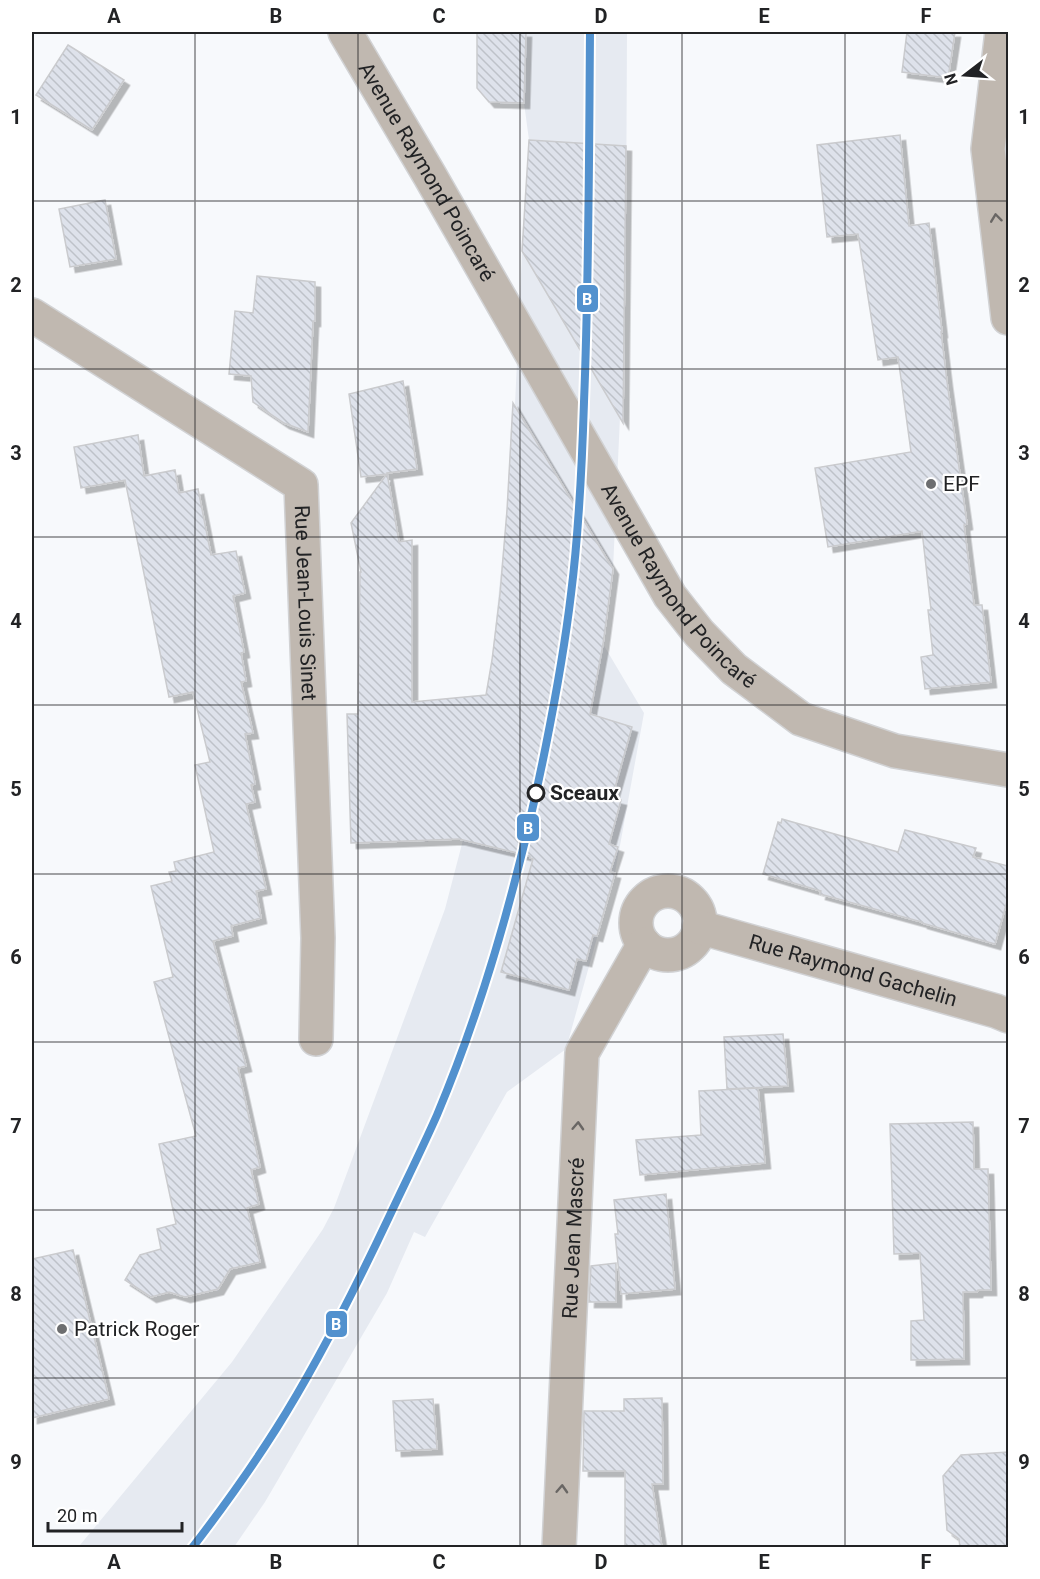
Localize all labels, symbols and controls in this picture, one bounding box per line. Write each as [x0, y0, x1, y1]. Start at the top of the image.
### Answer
text: A [107, 4, 121, 28]
text: B [270, 4, 282, 28]
text: C [432, 4, 446, 28]
text: D [595, 4, 608, 28]
text: E [758, 4, 770, 28]
text: F [921, 4, 932, 28]
north arrow [935, 45, 995, 105]
street label: Avenue Raymond Poincaré [354, 58, 500, 286]
text: N [940, 71, 962, 87]
text: 1 [10, 105, 22, 129]
text: 1 [1018, 105, 1030, 129]
one-way arrow [991, 214, 1003, 223]
text: 2 [10, 273, 22, 297]
text: 2 [1018, 273, 1030, 297]
line badge: B [576, 284, 599, 313]
text: B [582, 290, 592, 309]
text: 3 [10, 441, 22, 465]
text: 3 [1018, 441, 1030, 465]
place label: EPF [943, 472, 980, 496]
marker: EPF [924, 477, 938, 491]
street label: Avenue Raymond Poincaré [596, 479, 761, 693]
street label: Rue Jean-Louis Sinet [290, 504, 321, 701]
text: 4 [10, 609, 22, 633]
text: 4 [1018, 609, 1030, 633]
text: 5 [10, 777, 22, 801]
text: 5 [1018, 777, 1030, 801]
place label: Sceaux [550, 781, 619, 805]
marker: Sceaux [527, 784, 545, 802]
line badge: B [516, 813, 540, 842]
text: B [523, 819, 533, 838]
street label: Rue Raymond Gachelin [746, 930, 960, 1011]
text: 6 [10, 945, 22, 969]
text: 6 [1018, 945, 1030, 969]
text: 7 [10, 1114, 22, 1138]
text: 7 [1018, 1114, 1030, 1138]
one-way arrow [572, 1122, 585, 1131]
street label: Rue Jean Mascré [558, 1157, 589, 1320]
text: 8 [10, 1282, 22, 1306]
text: 8 [1018, 1282, 1030, 1306]
line badge: B [325, 1310, 348, 1338]
text: B [331, 1315, 341, 1334]
place label: Patrick Roger [74, 1317, 199, 1341]
marker: Patrick Roger [55, 1322, 69, 1336]
text: 9 [10, 1450, 22, 1474]
text: 9 [1018, 1450, 1030, 1474]
one-way arrow [555, 1485, 568, 1494]
scale bar [48, 1495, 182, 1533]
text: 20 m [57, 1505, 97, 1526]
text: A [107, 1550, 121, 1574]
text: B [270, 1550, 282, 1574]
text: C [432, 1550, 446, 1574]
text: D [595, 1550, 608, 1574]
text: E [758, 1550, 770, 1574]
text: F [921, 1550, 932, 1574]

